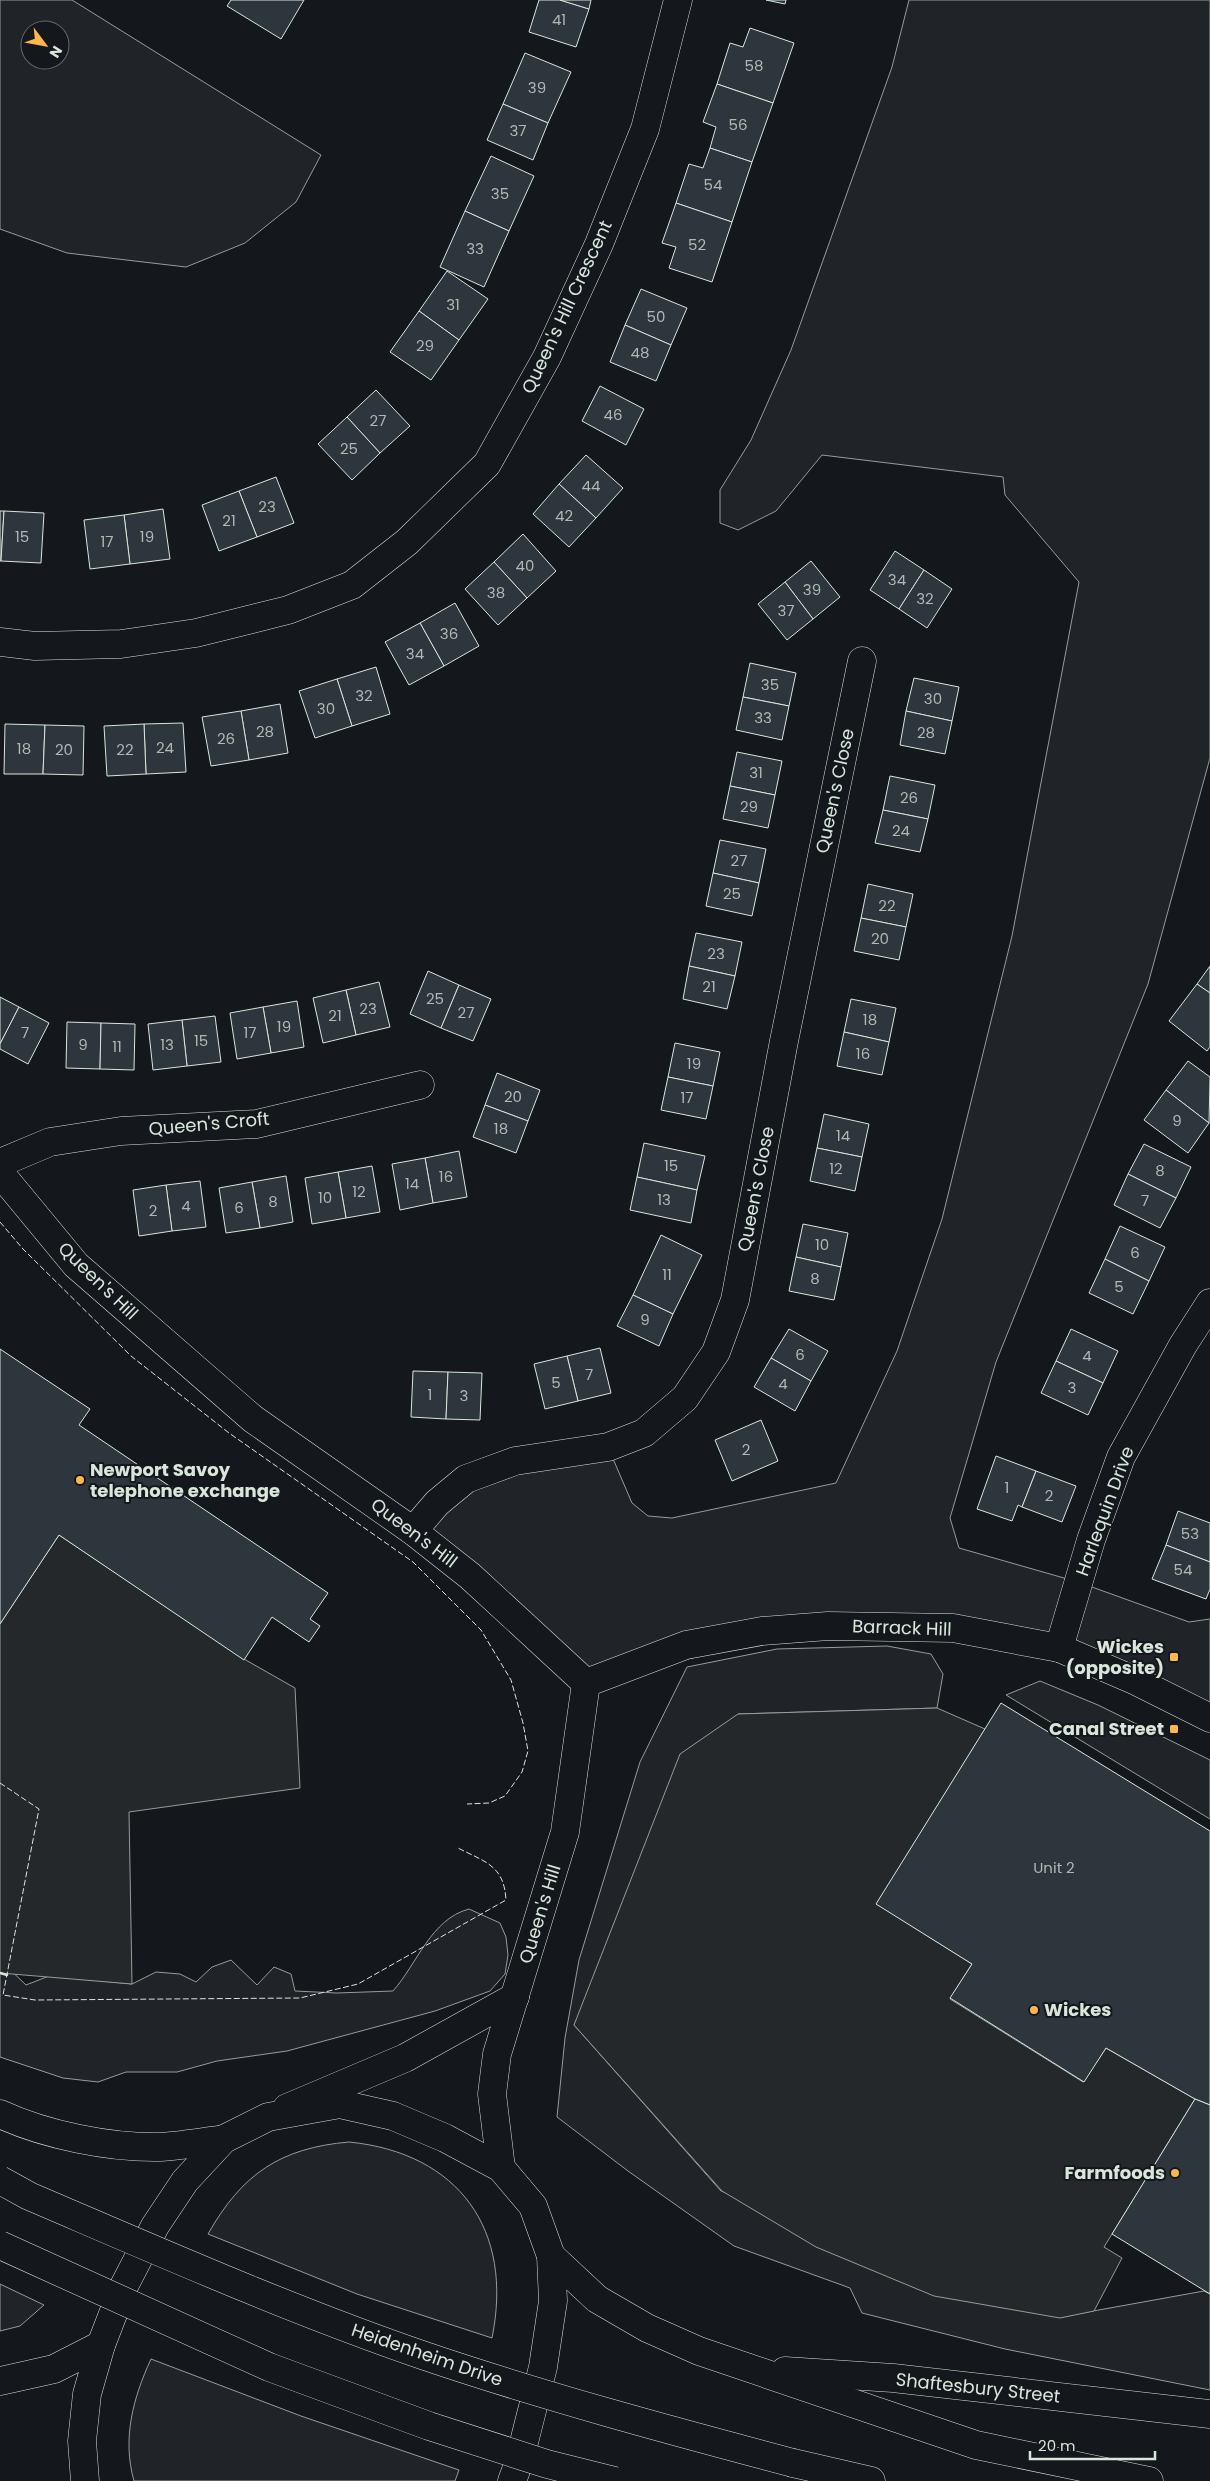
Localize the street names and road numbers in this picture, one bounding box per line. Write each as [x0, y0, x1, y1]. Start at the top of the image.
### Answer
street label: Queen's Hill Crescent [515, 216, 618, 397]
street label: Queen's Close [809, 726, 860, 856]
street label: Queen's Croft [147, 1106, 270, 1141]
street label: Queen's Close [731, 1124, 780, 1254]
street label: Queen's Hill [53, 1236, 144, 1325]
street label: Harlequin Drive [1069, 1442, 1140, 1579]
street label: Queen's Hill [366, 1492, 463, 1573]
street label: Barrack Hill [852, 1613, 952, 1642]
street label: Queen's Hill [513, 1861, 566, 1966]
street label: Heidenheim Drive [348, 2317, 506, 2392]
street label: Shaftesbury Street [895, 2366, 1062, 2409]

